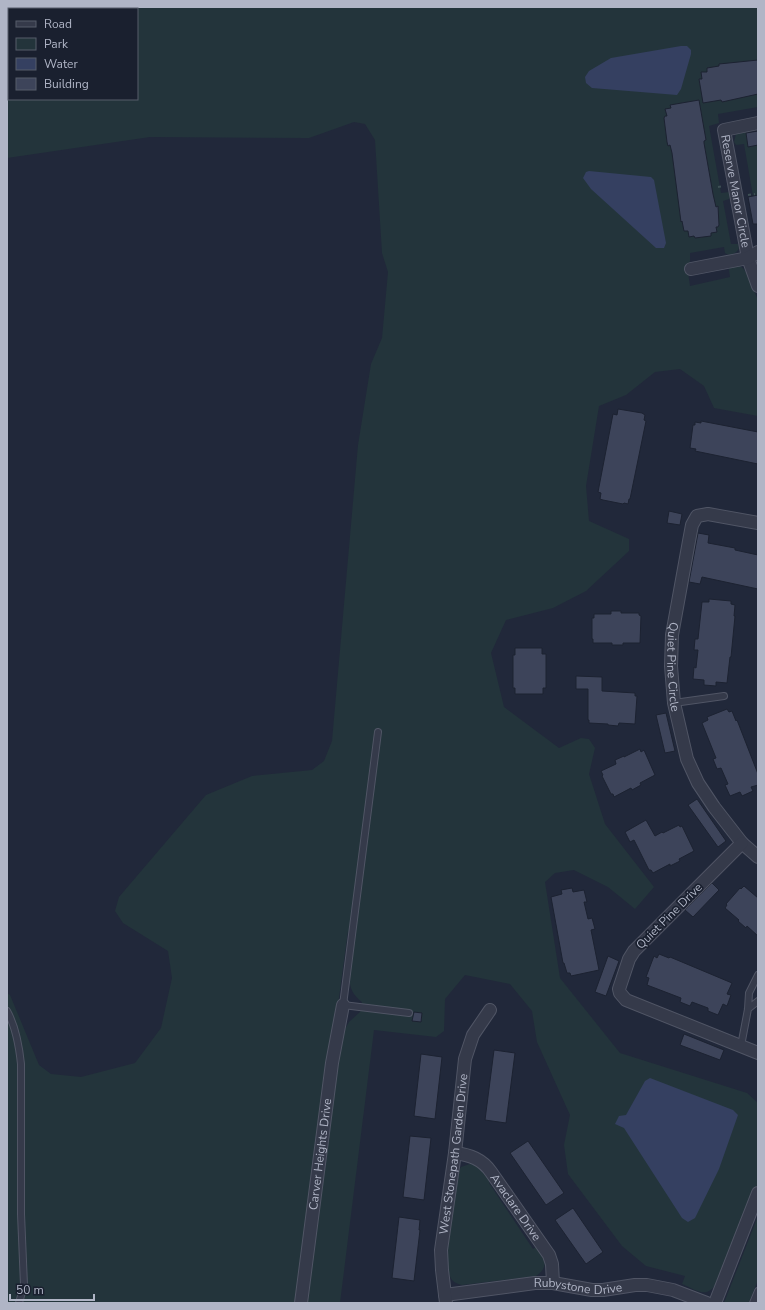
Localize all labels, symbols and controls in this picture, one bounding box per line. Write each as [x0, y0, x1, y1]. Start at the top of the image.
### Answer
legend [8, 8, 138, 100]
text: Road [44, 16, 72, 32]
text: Park [44, 36, 69, 52]
text: Water [44, 56, 78, 72]
text: Building [44, 76, 89, 92]
street label: Reserve Manor Circle [717, 133, 754, 249]
street label: Quiet Pine Circle [663, 621, 684, 713]
street label: Quiet Pine Drive [632, 879, 706, 953]
street label: West Stonepath Garden Drive [435, 1073, 471, 1236]
street label: Carver Heights Drive [305, 1097, 335, 1211]
street label: Avaclare Drive [487, 1170, 545, 1244]
street label: Rubystone Drive [534, 1275, 623, 1298]
scale bar [10, 1276, 94, 1302]
text: 50 m [16, 1282, 44, 1298]

